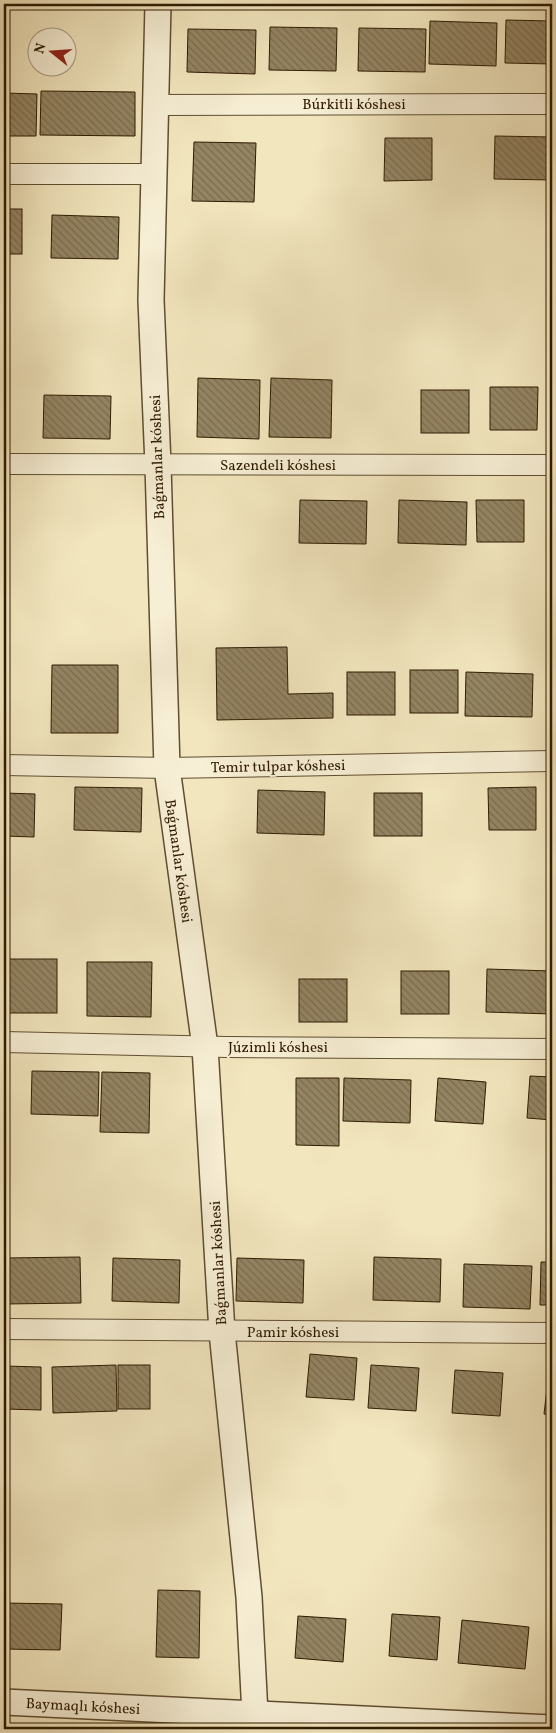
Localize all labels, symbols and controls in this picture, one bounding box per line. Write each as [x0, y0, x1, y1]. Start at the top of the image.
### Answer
north arrow [28, 28, 78, 78]
text: N [30, 41, 52, 56]
street label: Búrkitli kóshesi [302, 95, 406, 116]
street label: Baǵmanlar kóshesi [146, 394, 171, 520]
street label: Sazendeli kóshesi [220, 456, 336, 477]
street label: Temir tulpar kóshesi [210, 756, 346, 779]
street label: Baǵmanlar kóshesi [158, 798, 197, 924]
street label: Júzimli kóshesi [228, 1038, 328, 1059]
street label: Baǵmanlar kóshesi [206, 1200, 233, 1326]
street label: Pamir kóshesi [247, 1323, 339, 1344]
street label: Baymaqlı kóshesi [25, 1694, 141, 1721]

